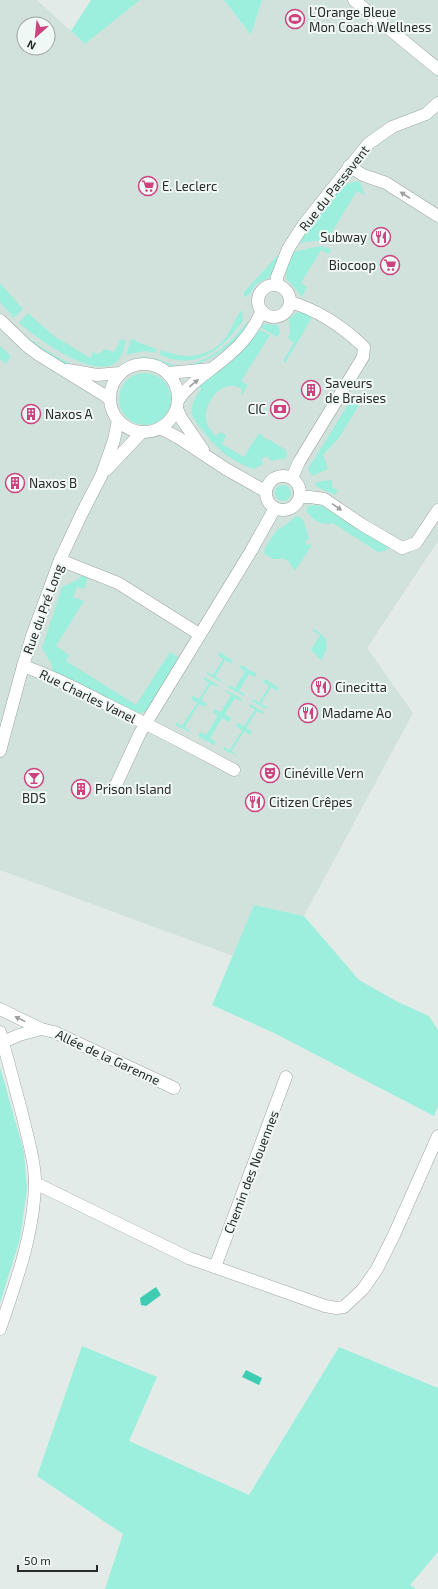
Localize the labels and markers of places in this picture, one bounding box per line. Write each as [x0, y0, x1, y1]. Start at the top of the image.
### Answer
place label: L'Orange Bleue Mon Coach Wellness [309, 4, 431, 35]
sports icon: L'Orange Bleue Mon Coach Wellness [284, 8, 306, 30]
supermarket icon: E. Leclerc [137, 175, 159, 197]
place label: E. Leclerc [162, 178, 217, 194]
restaurant icon: Subway [370, 226, 392, 248]
place label: Subway [320, 229, 367, 245]
supermarket icon: Biocoop [379, 254, 401, 276]
place label: Biocoop [329, 257, 376, 273]
place label: Saveurs de Braises [325, 375, 386, 406]
building icon: Saveurs de Braises [300, 379, 322, 401]
bank icon: CIC [269, 398, 291, 420]
place label: CIC [248, 401, 266, 417]
building icon: Naxos A [20, 403, 42, 425]
place label: Naxos A [45, 406, 93, 422]
building icon: Naxos B [4, 472, 26, 494]
place label: Naxos B [29, 475, 77, 491]
restaurant icon: Cinecitta [310, 676, 332, 698]
place label: Cinecitta [335, 679, 387, 695]
restaurant icon: Madame Ao [297, 702, 319, 724]
place label: Madame Ao [322, 705, 392, 721]
theatre icon: Cinéville Vern [259, 762, 281, 784]
place label: Cinéville Vern [284, 765, 364, 781]
bar icon: BDS [23, 767, 45, 789]
building icon: Prison Island [70, 778, 92, 800]
place label: Prison Island [95, 781, 172, 797]
place label: BDS [22, 790, 46, 806]
restaurant icon: Citizen Crêpes [244, 791, 266, 813]
place label: Citizen Crêpes [269, 794, 352, 810]

